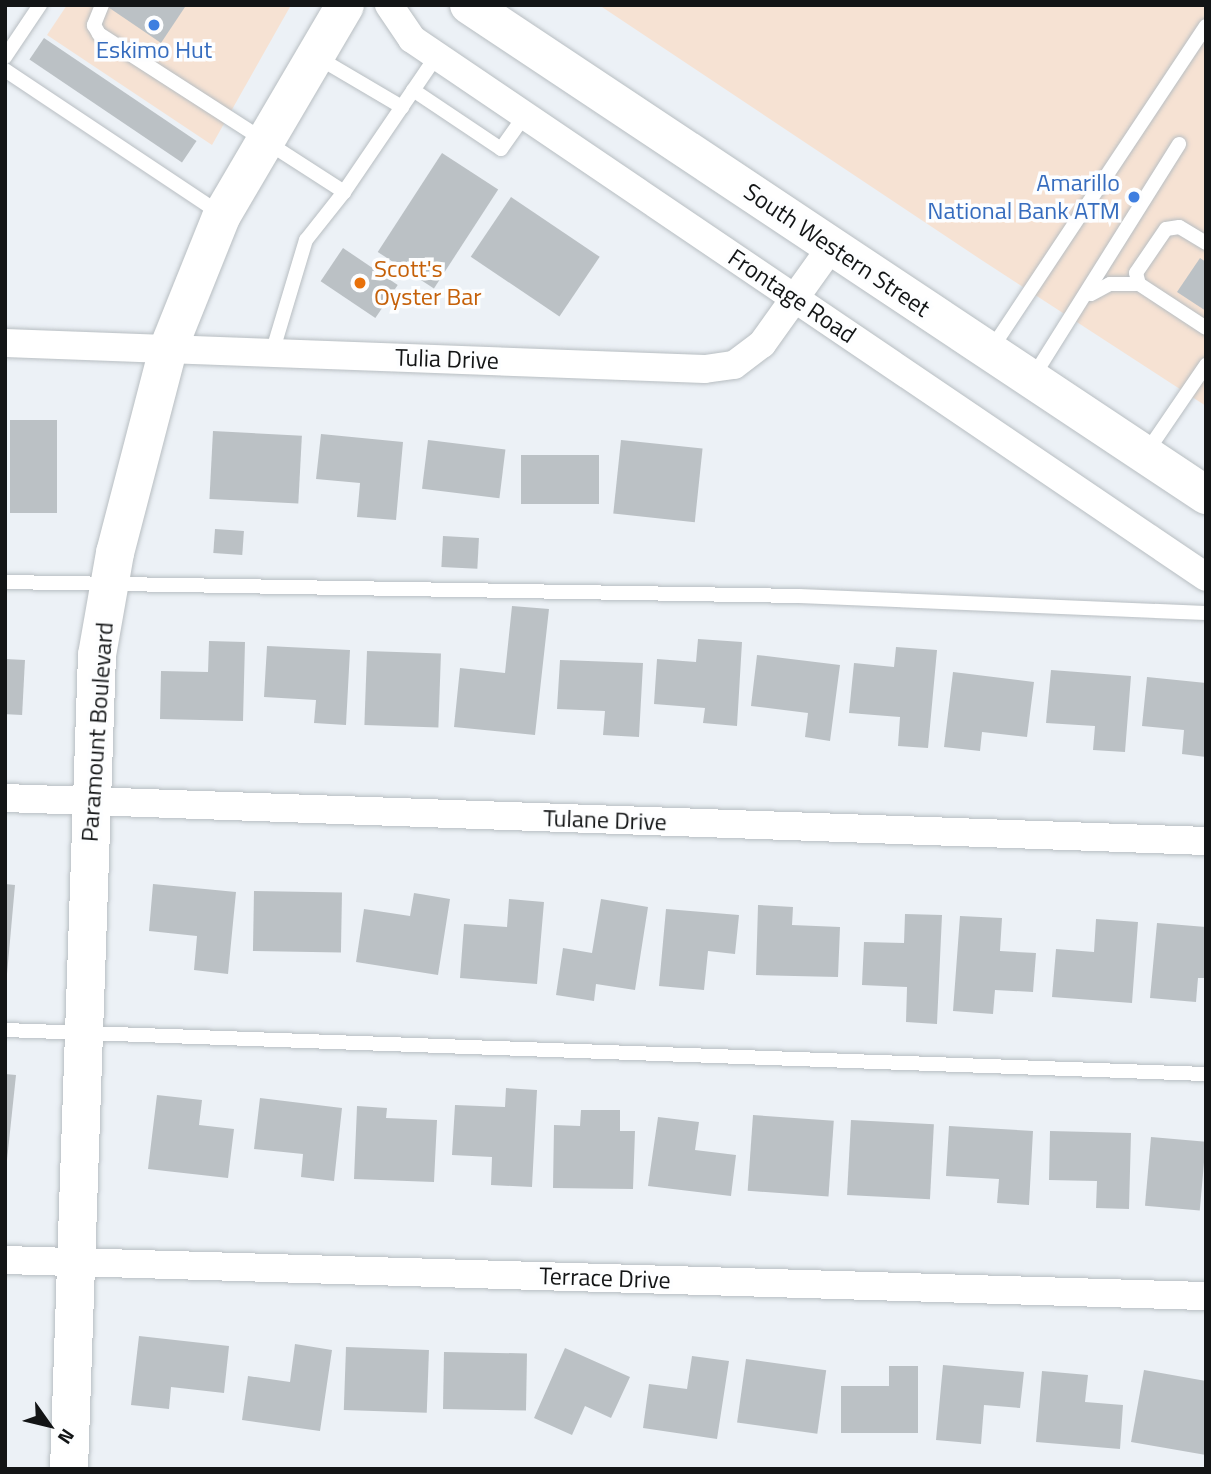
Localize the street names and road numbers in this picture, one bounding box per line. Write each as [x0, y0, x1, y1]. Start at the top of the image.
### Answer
street label: South Western Street [739, 177, 935, 323]
street label: Frontage Road [723, 243, 861, 349]
street label: Tulia Drive [395, 343, 499, 375]
street label: Paramount Boulevard [75, 621, 119, 843]
street label: Tulane Drive [543, 803, 667, 837]
street label: Terrace Drive [539, 1261, 671, 1295]

